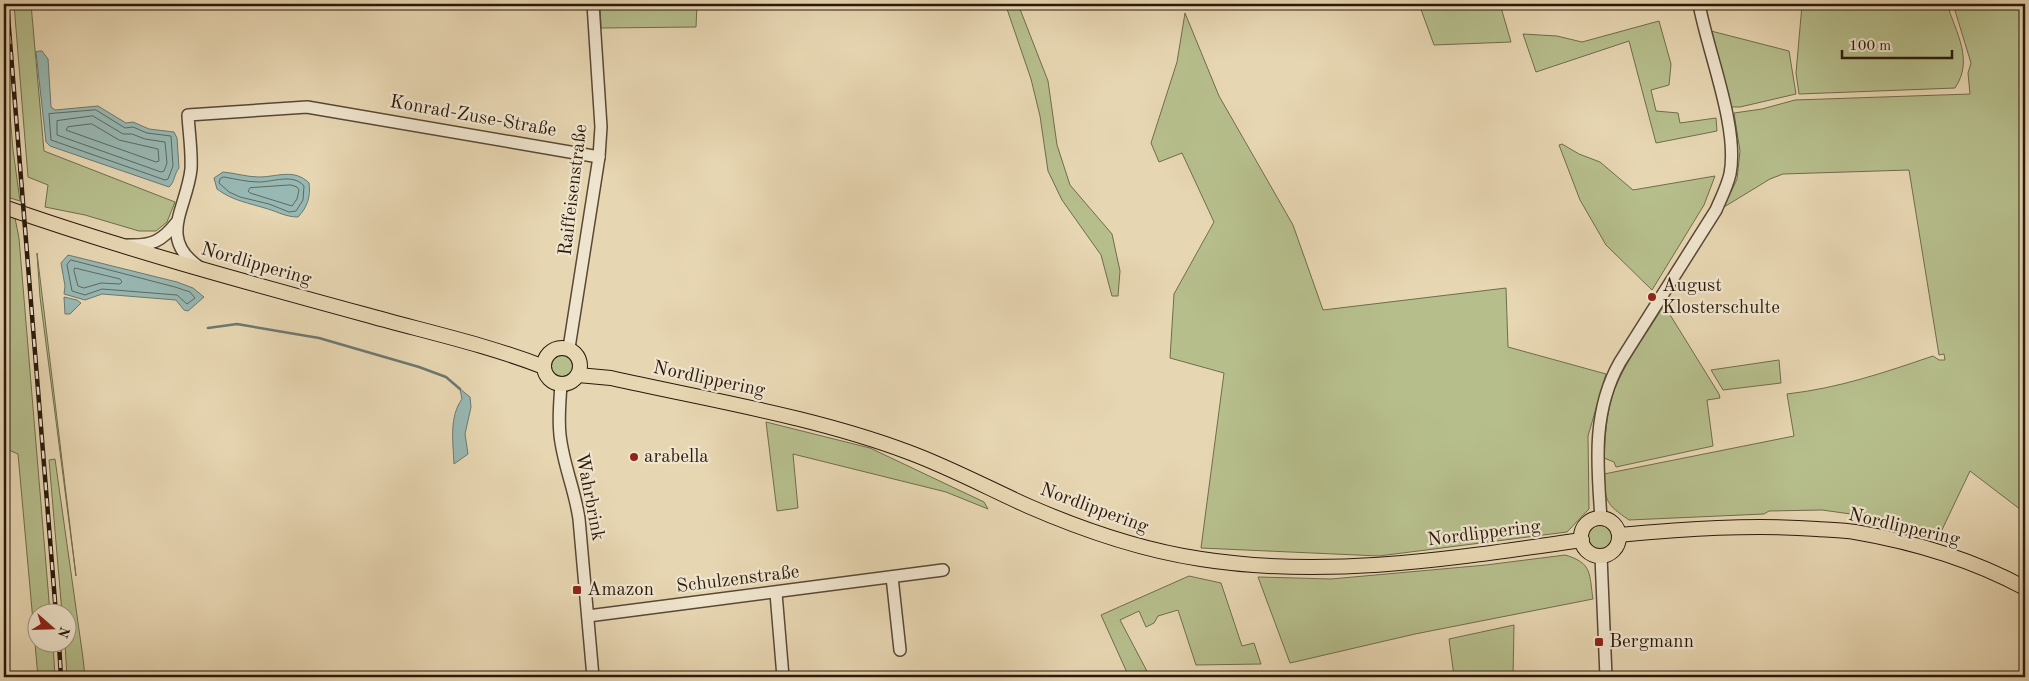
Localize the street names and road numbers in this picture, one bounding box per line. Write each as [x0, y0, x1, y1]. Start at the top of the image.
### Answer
street label: Konrad-Zuse-Straße [388, 93, 558, 141]
street label: Raiffeisenstraße [556, 123, 592, 257]
street label: Nordlippering [199, 240, 314, 290]
street label: Nordlippering [651, 359, 767, 401]
street label: Wahrbrink [571, 451, 607, 543]
street label: Nordlippering [1037, 481, 1151, 538]
street label: Nordlippering [1846, 506, 1962, 550]
street label: Nordlippering [1426, 518, 1542, 550]
street label: Schulzenstraße [675, 563, 801, 597]

